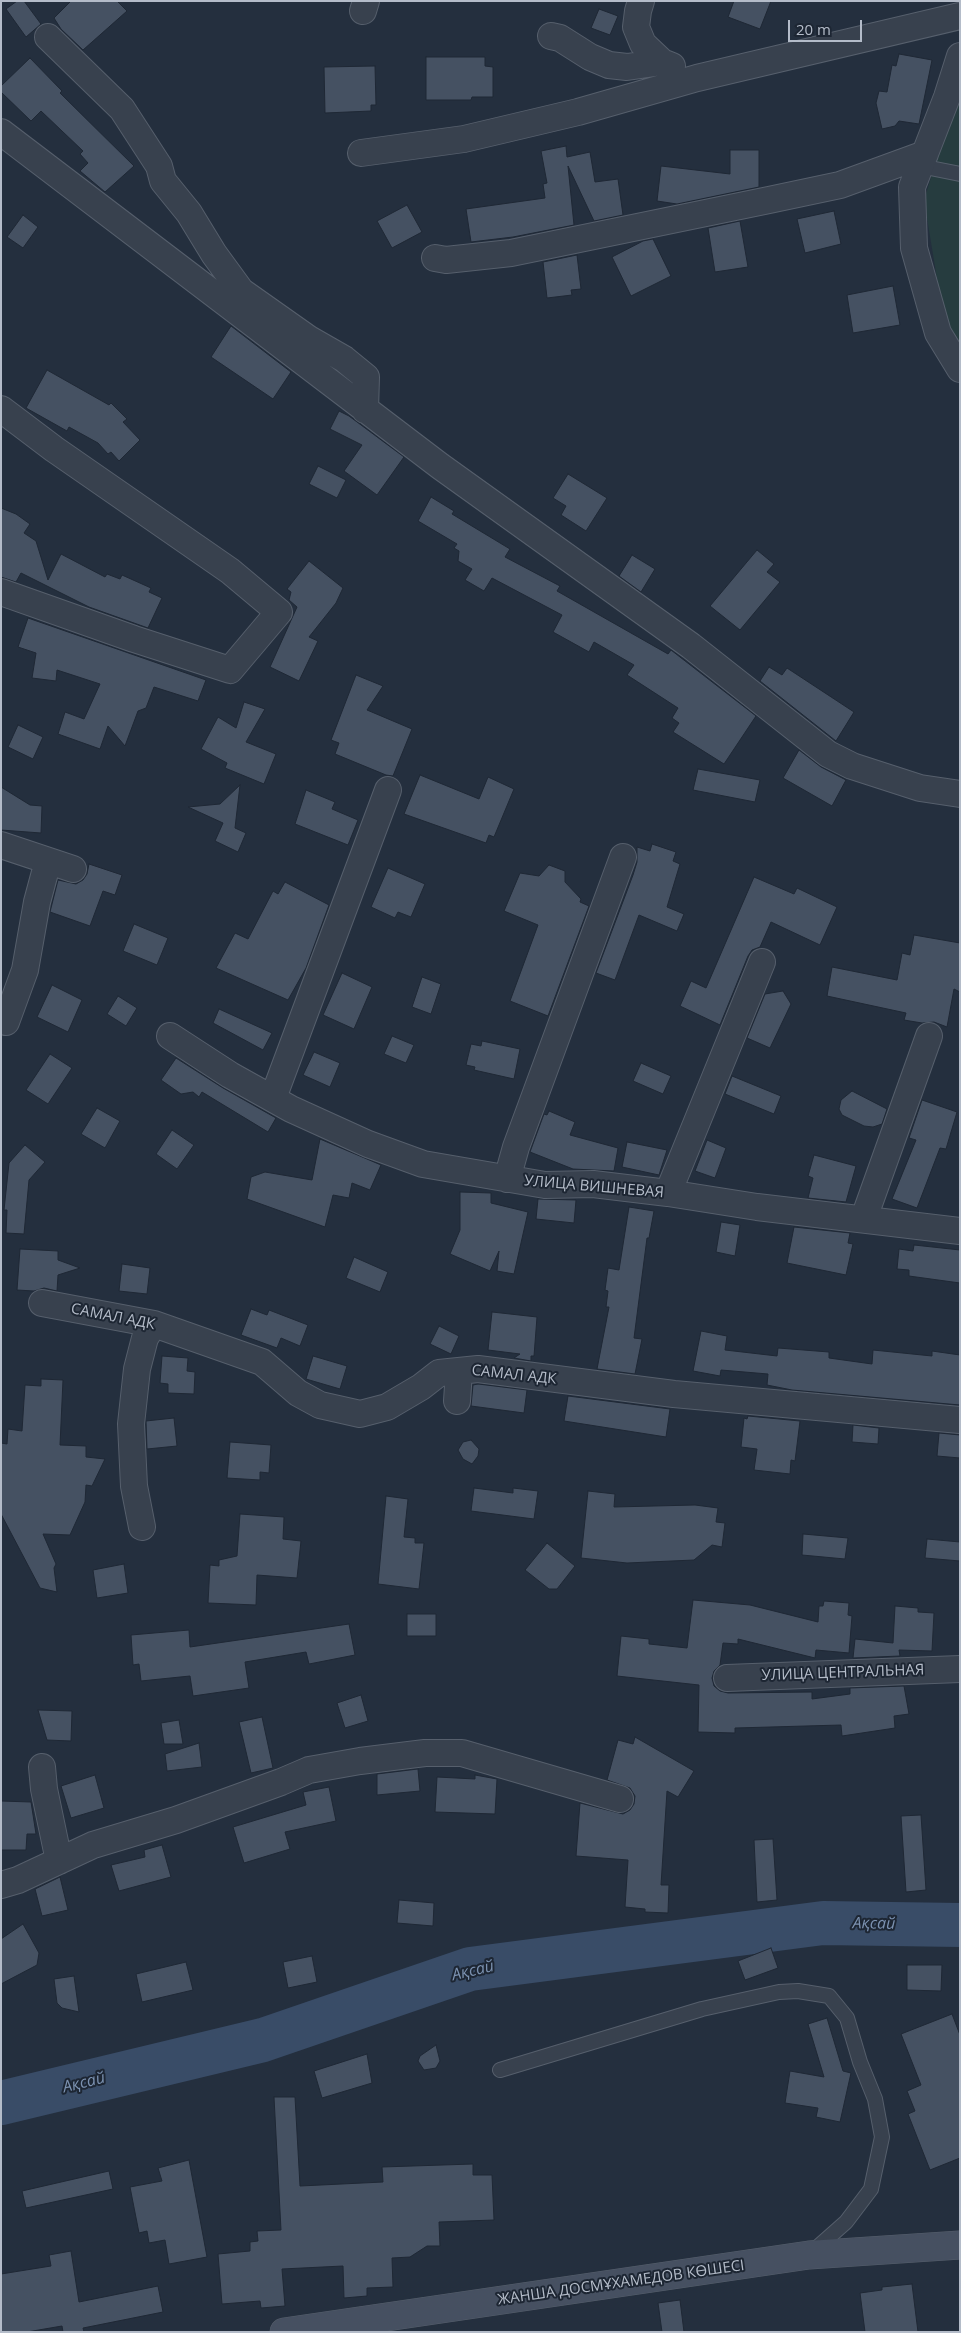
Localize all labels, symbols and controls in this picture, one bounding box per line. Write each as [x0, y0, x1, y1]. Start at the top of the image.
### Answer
scale bar [791, 10, 865, 42]
text: 20 m [796, 19, 831, 39]
street label: УЛИЦА ВИШНЕВАЯ [523, 1172, 665, 1202]
street label: САМАЛ АДК [69, 1300, 157, 1334]
street label: САМАЛ АДК [471, 1362, 557, 1388]
street label: УЛИЦА ЦЕНТРАЛЬНАЯ [761, 1661, 925, 1685]
water label: Ақсай [852, 1914, 896, 1934]
water label: Ақсай [450, 1957, 496, 1985]
water label: Ақсай [61, 2069, 107, 2097]
street label: ЖАНША ДОСМҰХАМЕДОВ КӨШЕСІ [496, 2257, 746, 2309]

